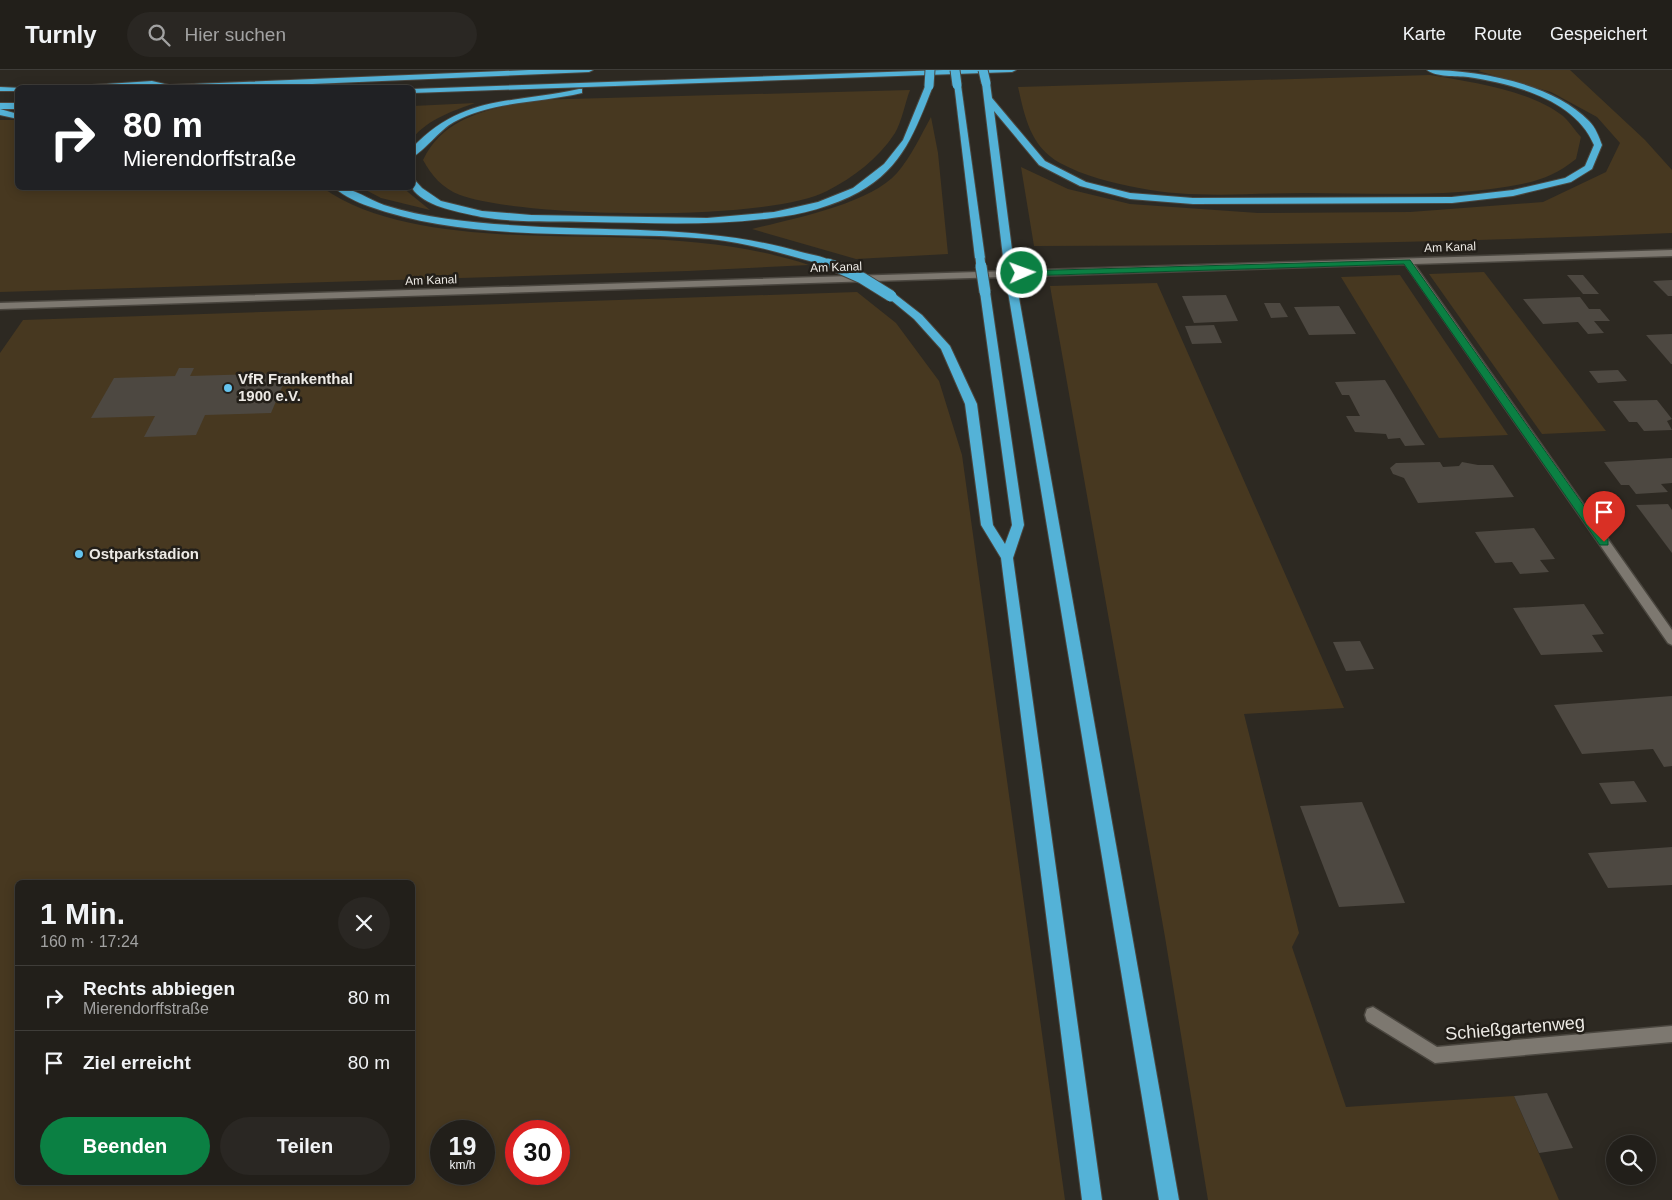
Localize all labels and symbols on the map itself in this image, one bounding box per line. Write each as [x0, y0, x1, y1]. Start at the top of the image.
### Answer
street label: Am Kanal [1424, 239, 1476, 255]
position arrow [995, 246, 1047, 298]
street label: Am Kanal [810, 259, 862, 275]
street label: Am Kanal [405, 272, 457, 288]
place label: VfR Frankenthal 1900 e.V. [238, 370, 353, 404]
marker: VfR Frankenthal 1900 e.V. [222, 382, 234, 394]
pin [1583, 491, 1625, 542]
place label: Ostparkstadion [89, 545, 199, 562]
marker: Ostparkstadion [73, 548, 85, 560]
street label: Schießgartenweg [1444, 1012, 1586, 1044]
speed limit sign: 30 [505, 1120, 570, 1185]

